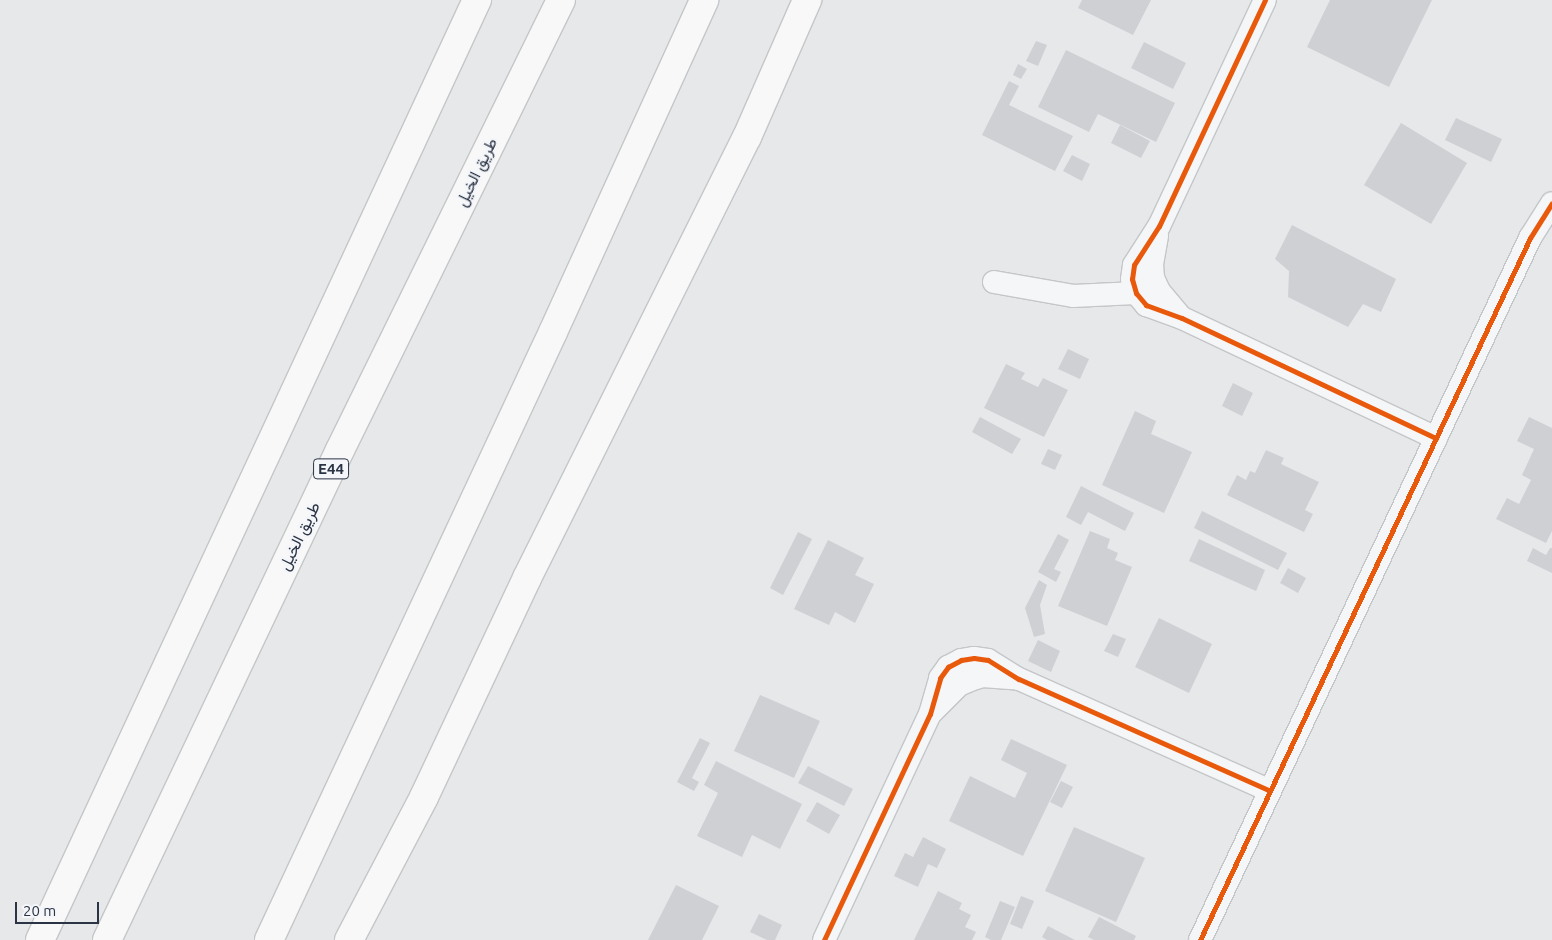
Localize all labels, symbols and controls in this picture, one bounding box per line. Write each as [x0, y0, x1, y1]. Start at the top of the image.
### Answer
street label: طريق الخيل [451, 135, 501, 209]
road number: E44 [312, 456, 350, 482]
street label: طريق الخيل [274, 499, 324, 573]
scale bar [18, 892, 101, 924]
text: 20 m [23, 902, 56, 919]

